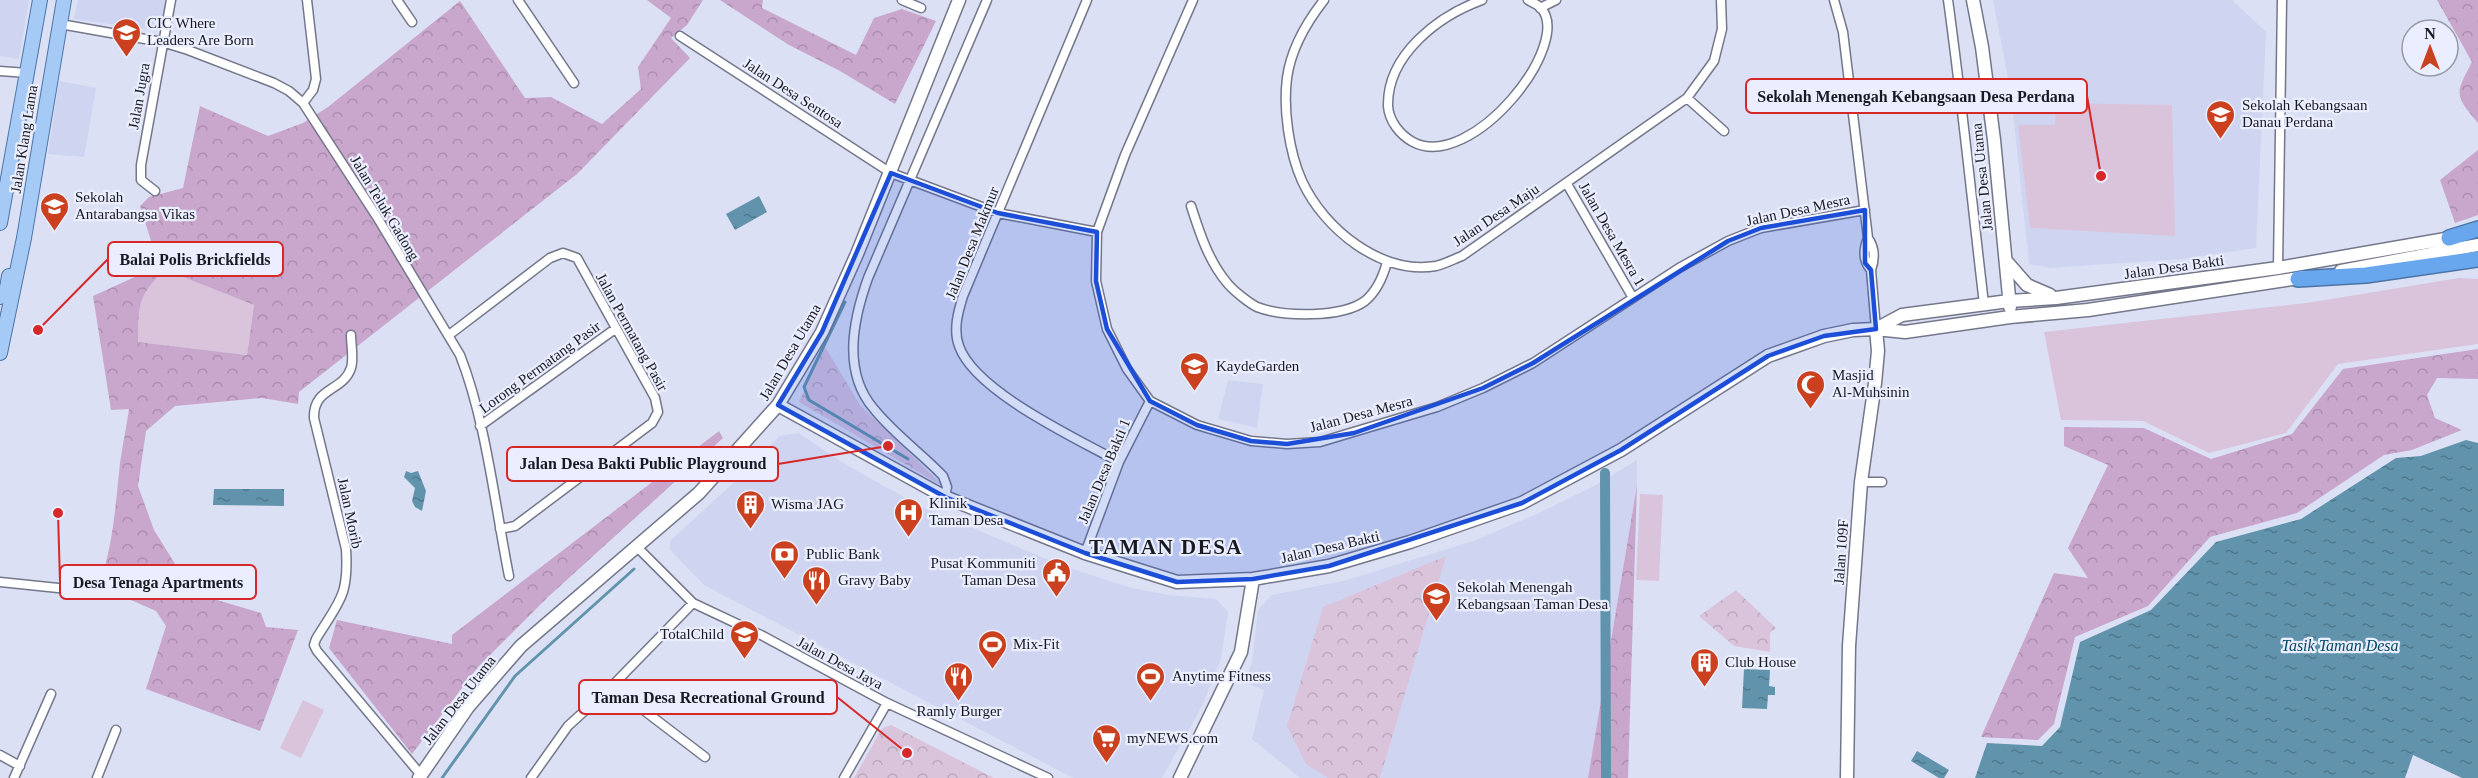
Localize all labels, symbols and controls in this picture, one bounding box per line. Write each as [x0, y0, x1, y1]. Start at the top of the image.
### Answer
place label: CIC Where Leaders Are Born [147, 15, 254, 48]
school or university icon: CIC Where Leaders Are Born [110, 16, 142, 58]
north arrow [2400, 18, 2460, 78]
text: N [2424, 25, 2436, 42]
street label: Jalan Desa Sentosa [740, 55, 846, 131]
street label: Jalan Jugra [125, 61, 153, 130]
callout: Sekolah Menengah Kebangsaan Desa Perdana [1746, 79, 2087, 113]
street label: Jalan Klang Lama [8, 84, 40, 194]
text: Sekolah Menengah Kebangsaan Desa Perdana [1757, 88, 2075, 106]
place label: Sekolah Kebangsaan Danau Perdana [2242, 97, 2368, 130]
school or university icon: Sekolah Kebangsaan Danau Perdana [2205, 98, 2237, 140]
street label: Jalan Desa Utama [1968, 122, 1996, 232]
street label: Jalan Teluk Gadong [347, 153, 423, 264]
street label: Jalan Desa Mesra 1 [1576, 179, 1648, 289]
street label: Jalan Desa Maju [1450, 180, 1542, 250]
street label: Jalan Desa Makmur [942, 184, 1002, 302]
place label: Sekolah Antarabangsa Vikas [75, 189, 195, 222]
school or university icon: Sekolah Antarabangsa Vikas [38, 190, 70, 232]
street label: Jalan Desa Mesra [1745, 191, 1852, 229]
callout: Balai Polis Brickfields [108, 242, 283, 276]
text: Balai Polis Brickfields [119, 251, 271, 268]
street label: Jalan Desa Bakti [2123, 252, 2225, 282]
street label: Jalan Permatang Pasir [593, 270, 671, 394]
street label: Jalan Desa Utama [756, 301, 824, 403]
street label: Lorong Permatang Pasir [476, 318, 604, 416]
school or university icon: KaydeGarden [1179, 350, 1211, 392]
place label: KaydeGarden [1216, 358, 1300, 374]
place label: Masjid Al-Muhsinin [1832, 367, 1910, 400]
mosque icon: Masjid Al-Muhsinin [1795, 368, 1827, 410]
street label: Jalan Desa Mesra [1308, 392, 1414, 435]
street label: Jalan Desa Bakti 1 [1075, 416, 1133, 526]
callout: Jalan Desa Bakti Public Playground [507, 447, 778, 481]
text: Jalan Desa Bakti Public Playground [520, 455, 767, 473]
street label: Jalan Morib [335, 476, 365, 550]
building icon: Wisma JAG [734, 488, 766, 530]
place label: Klinik Taman Desa [929, 495, 1004, 528]
place label: Wisma JAG [771, 496, 844, 512]
hospital icon: Klinik Taman Desa [892, 496, 924, 538]
street label: Jalan 109F [1831, 519, 1851, 585]
street label: Jalan Desa Bakti [1279, 528, 1381, 566]
district label: TAMAN DESA [1089, 535, 1243, 559]
bank icon: Public Bank [769, 538, 801, 580]
place label: Public Bank [806, 546, 880, 562]
place label: Pusat Kommuniti Taman Desa [931, 555, 1036, 588]
public building icon: Pusat Kommuniti Taman Desa [1041, 556, 1073, 598]
restaurant icon: Gravy Baby [801, 564, 833, 606]
callout: Desa Tenaga Apartments [60, 565, 256, 599]
place label: Gravy Baby [838, 572, 911, 588]
text: Desa Tenaga Apartments [73, 574, 243, 592]
place label: Sekolah Menengah Kebangsaan Taman Desa [1457, 579, 1608, 612]
school or university icon: Sekolah Menengah Kebangsaan Taman Desa [1420, 580, 1452, 622]
school or university icon: TotalChild [729, 618, 761, 660]
place label: TotalChild [660, 626, 724, 642]
sports icon: Mix-Fit [976, 628, 1008, 670]
street label: Jalan Desa Jaya [794, 634, 886, 693]
place label: Mix-Fit [1013, 636, 1061, 652]
water label: Tasik Taman Desa [2281, 637, 2399, 654]
building icon: Club House [1688, 646, 1720, 688]
street label: Jalan Desa Utama [419, 652, 499, 748]
place label: Club House [1725, 654, 1797, 670]
restaurant icon: Ramly Burger [943, 660, 975, 702]
sports icon: Anytime Fitness [1135, 660, 1167, 702]
place label: Anytime Fitness [1172, 668, 1271, 684]
callout: Taman Desa Recreational Ground [579, 680, 837, 714]
text: Taman Desa Recreational Ground [591, 689, 825, 706]
place label: Ramly Burger [916, 703, 1002, 719]
supermarket icon: myNEWS.com [1090, 722, 1122, 764]
place label: myNEWS.com [1127, 730, 1219, 746]

